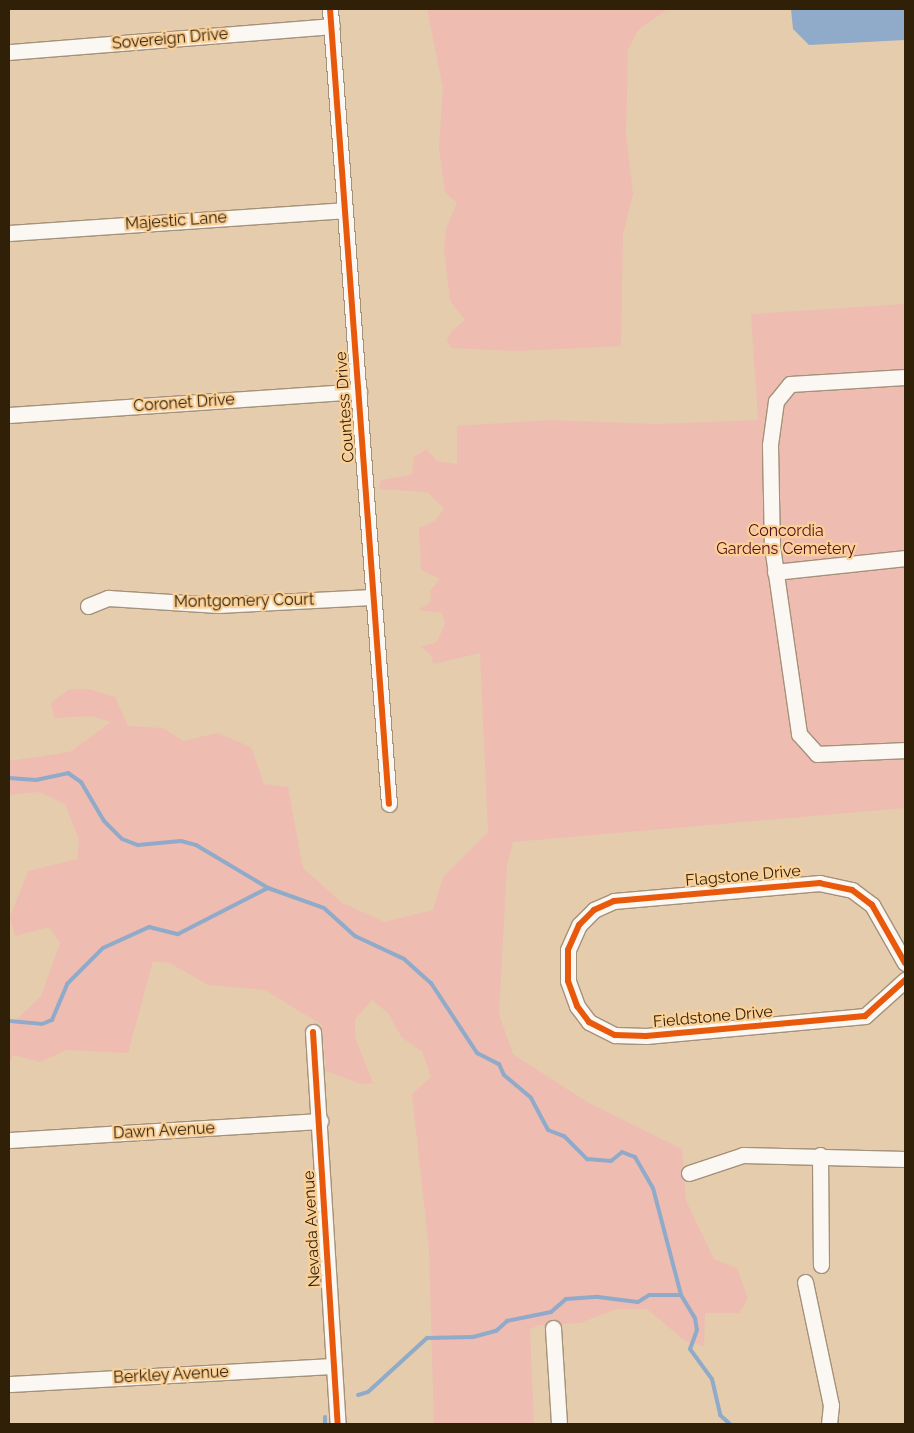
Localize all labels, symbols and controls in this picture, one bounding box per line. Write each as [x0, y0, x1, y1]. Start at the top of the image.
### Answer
street label: Sovereign Drive [111, 24, 229, 54]
street label: Majestic Lane [125, 208, 227, 234]
street label: Countess Drive [332, 351, 358, 463]
street label: Coronet Drive [133, 390, 235, 416]
park label: Concordia Gardens Cemetery [716, 521, 856, 559]
street label: Montgomery Court [173, 590, 315, 612]
street label: Flagstone Drive [684, 861, 802, 891]
street label: Fieldstone Drive [652, 1002, 774, 1032]
street label: Dawn Avenue [112, 1119, 216, 1143]
street label: Nevada Avenue [299, 1170, 325, 1288]
street label: Berkley Avenue [112, 1362, 230, 1388]

